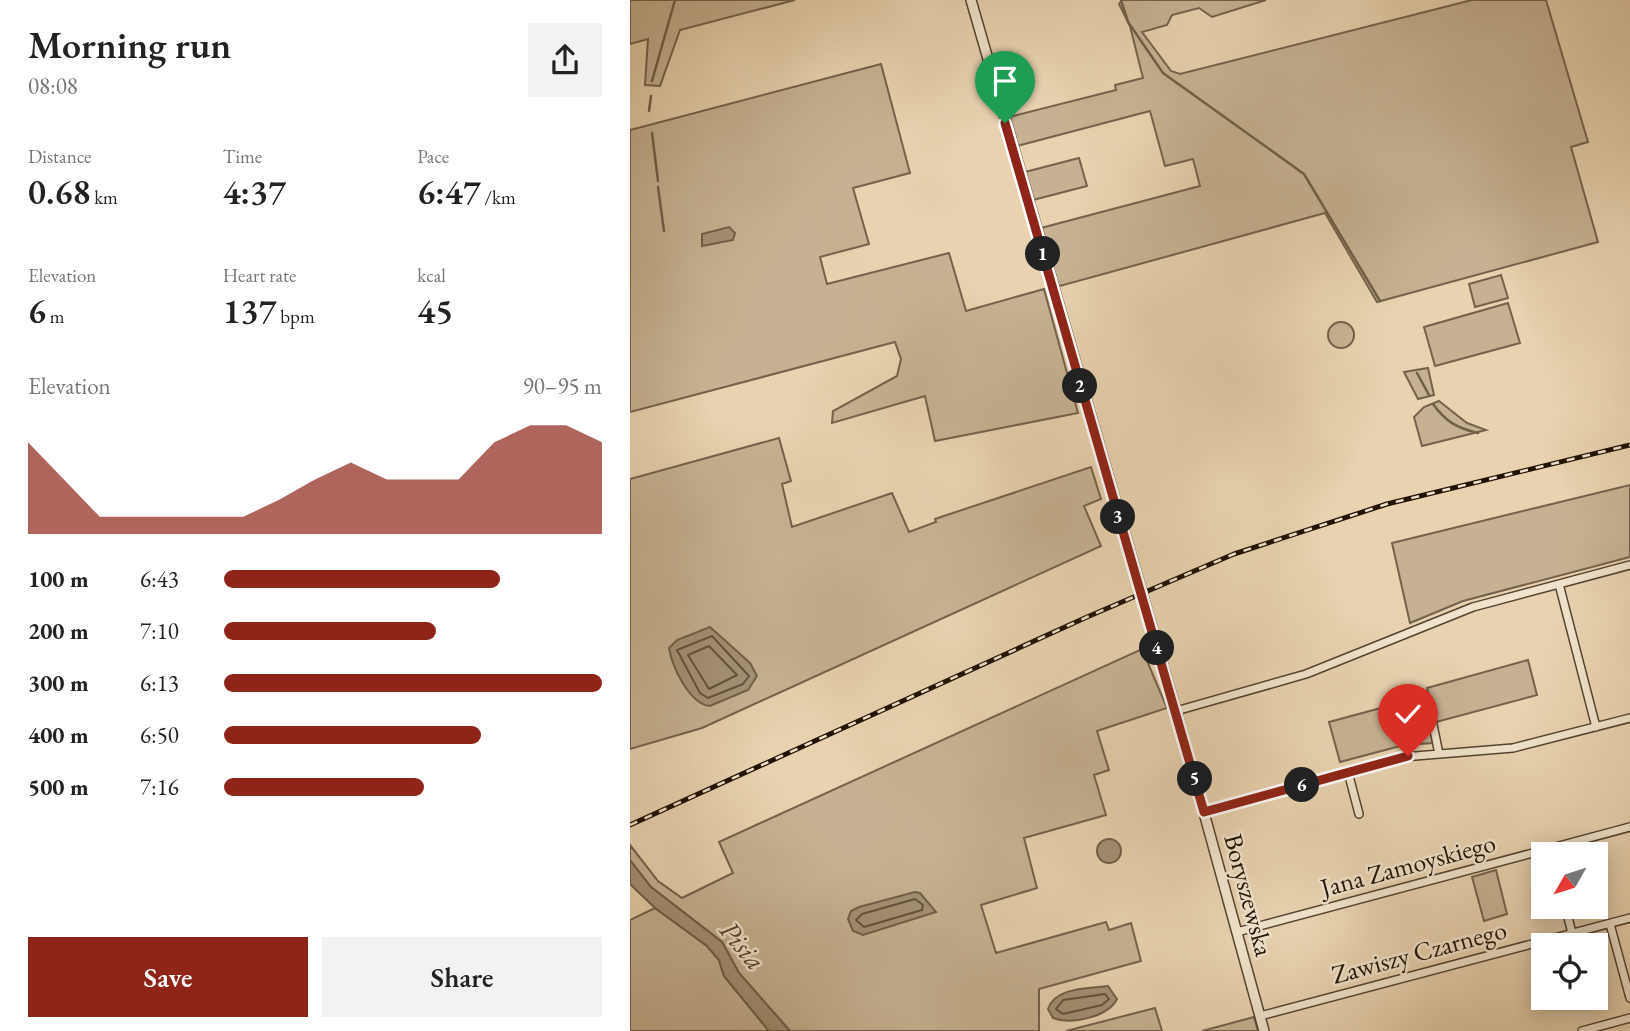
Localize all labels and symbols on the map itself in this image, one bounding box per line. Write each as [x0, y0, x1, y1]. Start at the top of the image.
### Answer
pin [975, 51, 1035, 123]
pin: 1 [1026, 236, 1060, 272]
pin: 2 [1063, 368, 1098, 404]
pin: 3 [1100, 500, 1135, 534]
pin: 4 [1140, 630, 1174, 666]
pin [1378, 684, 1438, 756]
pin: 5 [1178, 762, 1212, 796]
pin: 6 [1284, 768, 1320, 802]
street label: Jana Zamoyskiego [1315, 825, 1499, 905]
street label: Boryszewska [1216, 830, 1282, 961]
north arrow [1531, 842, 1608, 919]
street label: Zawiszy Czarnego [1328, 912, 1510, 992]
water label: Pisia [712, 913, 774, 977]

